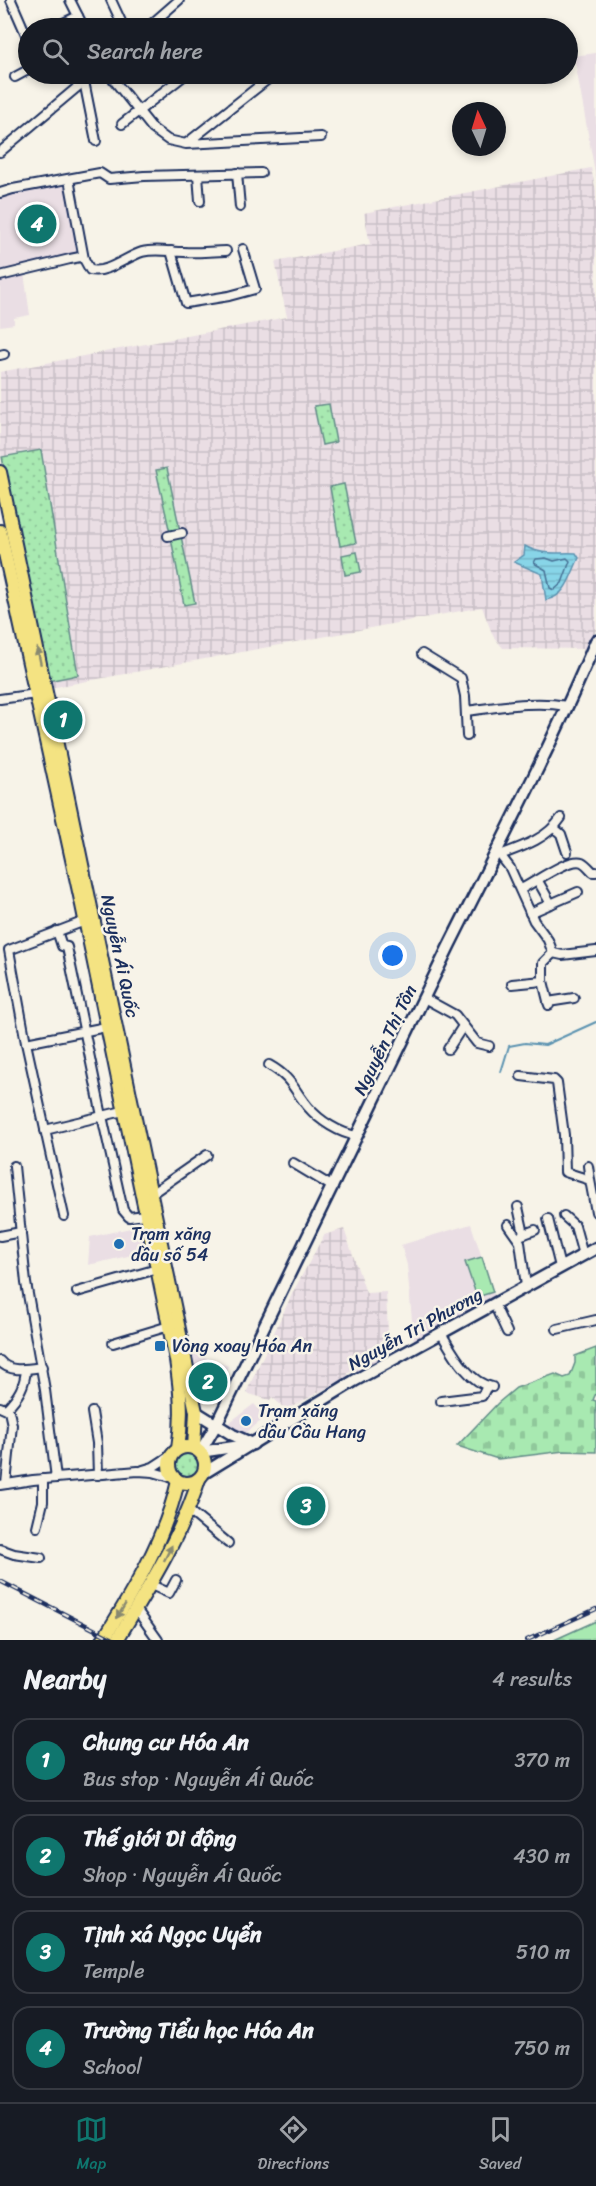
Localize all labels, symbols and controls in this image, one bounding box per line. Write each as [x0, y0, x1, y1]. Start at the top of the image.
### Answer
search box [18, 18, 578, 84]
text: Search here [87, 32, 203, 71]
icon: search [39, 35, 72, 68]
north arrow [452, 102, 506, 156]
pin: 4 [18, 202, 57, 246]
one-way arrow [34, 646, 43, 665]
pin: 1 [44, 698, 82, 742]
street label: Nguyễn Ái Quốc [91, 891, 149, 1021]
your location [378, 941, 407, 970]
street label: Nguyễn Thị Tồn [344, 979, 426, 1101]
place label: Trạm xăng dầu số 54 [131, 1218, 211, 1271]
marker: Trạm xăng dầu số 54 [112, 1237, 126, 1251]
street label: Nguyễn Tri Phương [342, 1279, 488, 1379]
place label: Vòng xoay Hóa An [172, 1330, 313, 1362]
marker: Vòng xoay Hóa An [153, 1339, 167, 1353]
pin: 2 [188, 1360, 228, 1404]
place label: Trạm xăng dầu Cầu Hang [258, 1395, 366, 1448]
marker: Trạm xăng dầu Cầu Hang [239, 1414, 253, 1428]
pin: 3 [286, 1484, 326, 1528]
one-way arrow [163, 1544, 172, 1561]
one-way arrow [115, 1603, 126, 1619]
text: Nearby [24, 1656, 106, 1702]
text: 4 results [492, 1662, 572, 1697]
text: Chung cư Hóa An [83, 1723, 249, 1762]
text: 1 [41, 1743, 50, 1778]
text: 370 m [514, 1743, 570, 1778]
text: Bus stop · Nguyễn Ái Quốc [83, 1762, 313, 1797]
text: Thế giới Di động [83, 1819, 236, 1858]
text: 2 [40, 1839, 51, 1874]
text: 430 m [513, 1839, 570, 1874]
text: Shop · Nguyễn Ái Quốc [83, 1858, 282, 1893]
text: Tịnh xá Ngọc Uyển [83, 1915, 262, 1954]
text: 3 [40, 1935, 51, 1970]
text: 510 m [516, 1935, 570, 1970]
text: Temple [83, 1954, 145, 1989]
text: Trường Tiểu học Hóa An [83, 2011, 314, 2050]
text: 4 [39, 2031, 52, 2066]
text: 750 m [513, 2031, 570, 2066]
text: School [83, 2050, 142, 2085]
tab: Map [75, 2113, 108, 2178]
tab: Directions [258, 2113, 329, 2178]
tab: Saved [479, 2113, 521, 2178]

